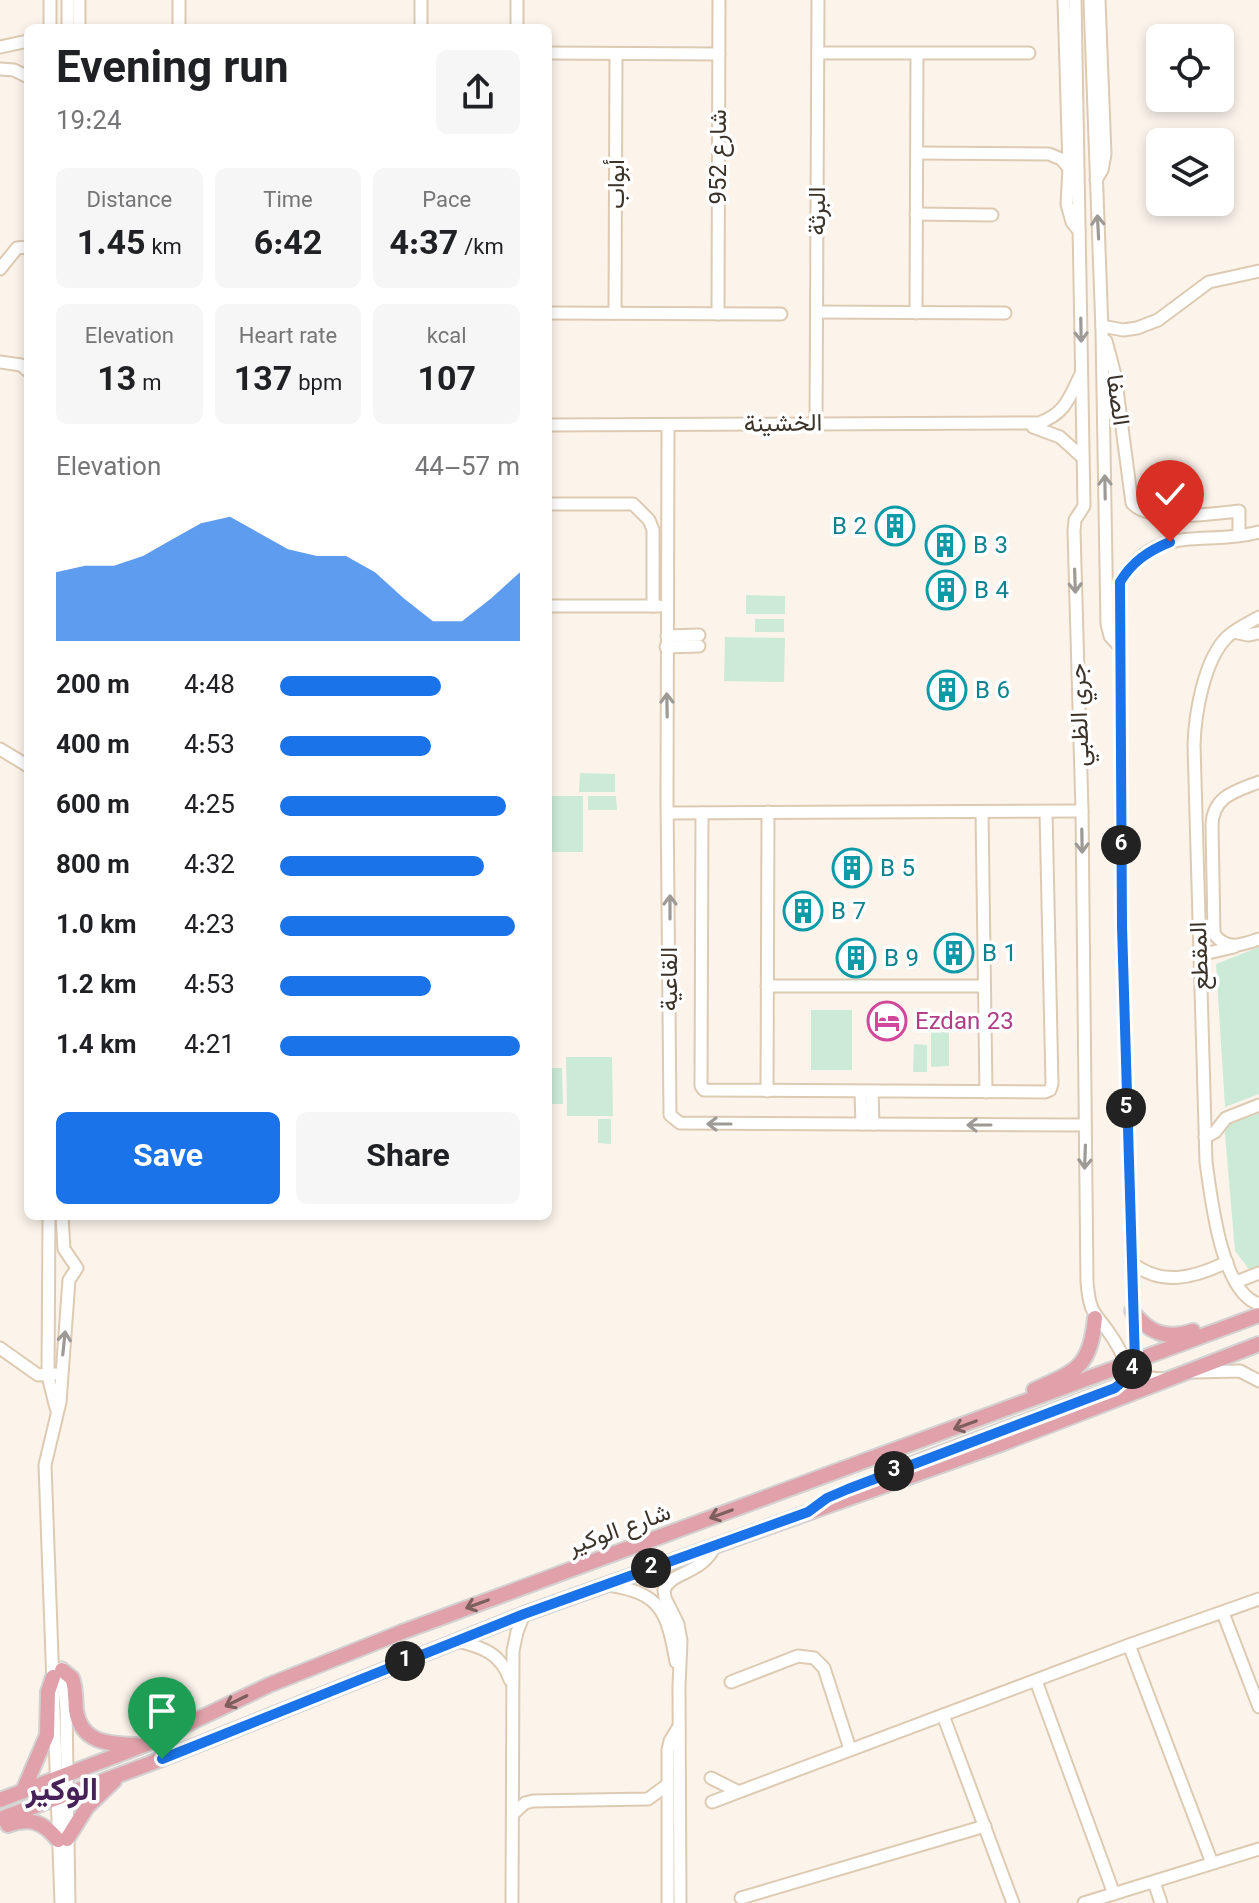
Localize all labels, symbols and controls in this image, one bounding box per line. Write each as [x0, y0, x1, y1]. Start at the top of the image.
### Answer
map controls [1146, 24, 1234, 216]
button: locate [1146, 24, 1234, 112]
text: Evening run [56, 37, 289, 106]
button: share [436, 50, 520, 134]
text: 19:24 [56, 102, 122, 143]
street label: شارع 952 [701, 109, 739, 205]
button: layers [1146, 128, 1234, 216]
street label: أبواب [599, 159, 637, 209]
text: Distance [87, 184, 172, 219]
text: Time [263, 184, 313, 219]
text: Pace [422, 184, 471, 219]
street label: البرثة [800, 187, 838, 235]
one-way arrow [1090, 214, 1105, 241]
text: 1.45 [77, 219, 145, 272]
text: 6:42 [254, 219, 322, 272]
text: 4:37 [390, 219, 458, 272]
text: km [145, 231, 182, 266]
text: /km [458, 231, 504, 266]
one-way arrow [1073, 316, 1088, 343]
text: Elevation [85, 320, 174, 355]
text: Heart rate [239, 320, 337, 355]
text: kcal [427, 320, 467, 355]
text: 13 [97, 355, 136, 408]
text: 137 [234, 355, 292, 408]
text: 107 [417, 355, 476, 408]
text: m [136, 367, 161, 402]
text: bpm [292, 367, 342, 402]
street label: الصفا [1094, 372, 1138, 428]
street label: الخشينة [744, 405, 823, 445]
text: Elevation [56, 448, 161, 489]
text: 44–57 m [415, 448, 520, 489]
pin [1136, 460, 1204, 542]
icon: check [1148, 472, 1192, 516]
one-way arrow [1097, 474, 1113, 501]
building icon: B 2 [874, 505, 916, 547]
place label: B 2 [832, 509, 867, 547]
building icon: B 3 [924, 524, 966, 566]
place label: B 3 [973, 528, 1008, 566]
one-way arrow [1068, 567, 1083, 594]
building icon: B 4 [925, 569, 967, 611]
place label: B 4 [974, 573, 1009, 611]
street label: جري الظبي [1060, 663, 1102, 767]
text: 200 m [56, 666, 130, 707]
text: 4:48 [184, 666, 235, 707]
building icon: B 6 [926, 669, 968, 711]
place label: B 6 [975, 673, 1010, 711]
one-way arrow [659, 692, 675, 719]
text: 400 m [56, 726, 130, 767]
text: 4:53 [184, 726, 235, 767]
text: 600 m [56, 786, 130, 827]
text: 4:25 [184, 786, 235, 827]
pin: 6 [1101, 825, 1141, 865]
one-way arrow [1074, 827, 1090, 854]
text: 6 [1115, 827, 1127, 862]
text: 800 m [56, 846, 130, 887]
text: 4:32 [184, 846, 235, 887]
building icon: B 5 [831, 847, 873, 889]
place label: B 5 [880, 851, 915, 889]
building icon: B 7 [782, 890, 824, 932]
one-way arrow [662, 894, 678, 921]
place label: B 7 [831, 894, 866, 932]
text: 1.0 km [56, 906, 137, 947]
text: 4:23 [184, 906, 235, 947]
street label: المقطع [1181, 921, 1221, 991]
building icon: B 1 [933, 932, 975, 974]
place label: B 1 [982, 936, 1017, 974]
building icon: B 9 [835, 937, 877, 979]
place label: B 9 [884, 941, 919, 979]
street label: القاعية [652, 947, 690, 1011]
text: 1.2 km [56, 966, 137, 1007]
text: 4:53 [184, 966, 235, 1007]
hotel icon: Ezdan 23 [866, 1000, 908, 1042]
place label: Ezdan 23 [915, 1004, 1014, 1042]
text: 1.4 km [56, 1026, 137, 1067]
text: 4:21 [184, 1026, 235, 1067]
pin: 5 [1106, 1088, 1146, 1128]
text: 5 [1120, 1090, 1132, 1125]
button: Save [56, 1112, 280, 1204]
button: Share [296, 1112, 520, 1204]
one-way arrow [706, 1116, 733, 1131]
one-way arrow [966, 1117, 993, 1133]
one-way arrow [1077, 1143, 1092, 1170]
one-way arrow [57, 1330, 72, 1357]
pin: 4 [1112, 1349, 1152, 1389]
text: 4 [1126, 1351, 1138, 1386]
one-way arrow [953, 1418, 978, 1433]
pin: 3 [874, 1451, 914, 1491]
text: 3 [888, 1453, 900, 1488]
street label: شارع الوكير [562, 1495, 677, 1567]
one-way arrow [710, 1508, 734, 1522]
pin: 2 [631, 1548, 671, 1588]
text: 2 [645, 1550, 657, 1585]
one-way arrow [466, 1598, 490, 1612]
pin: 1 [385, 1641, 425, 1681]
text: 1 [399, 1643, 411, 1678]
pin [128, 1677, 196, 1759]
icon: arrive [140, 1689, 184, 1733]
one-way arrow [224, 1694, 248, 1709]
district label: الوكير [25, 1767, 98, 1817]

